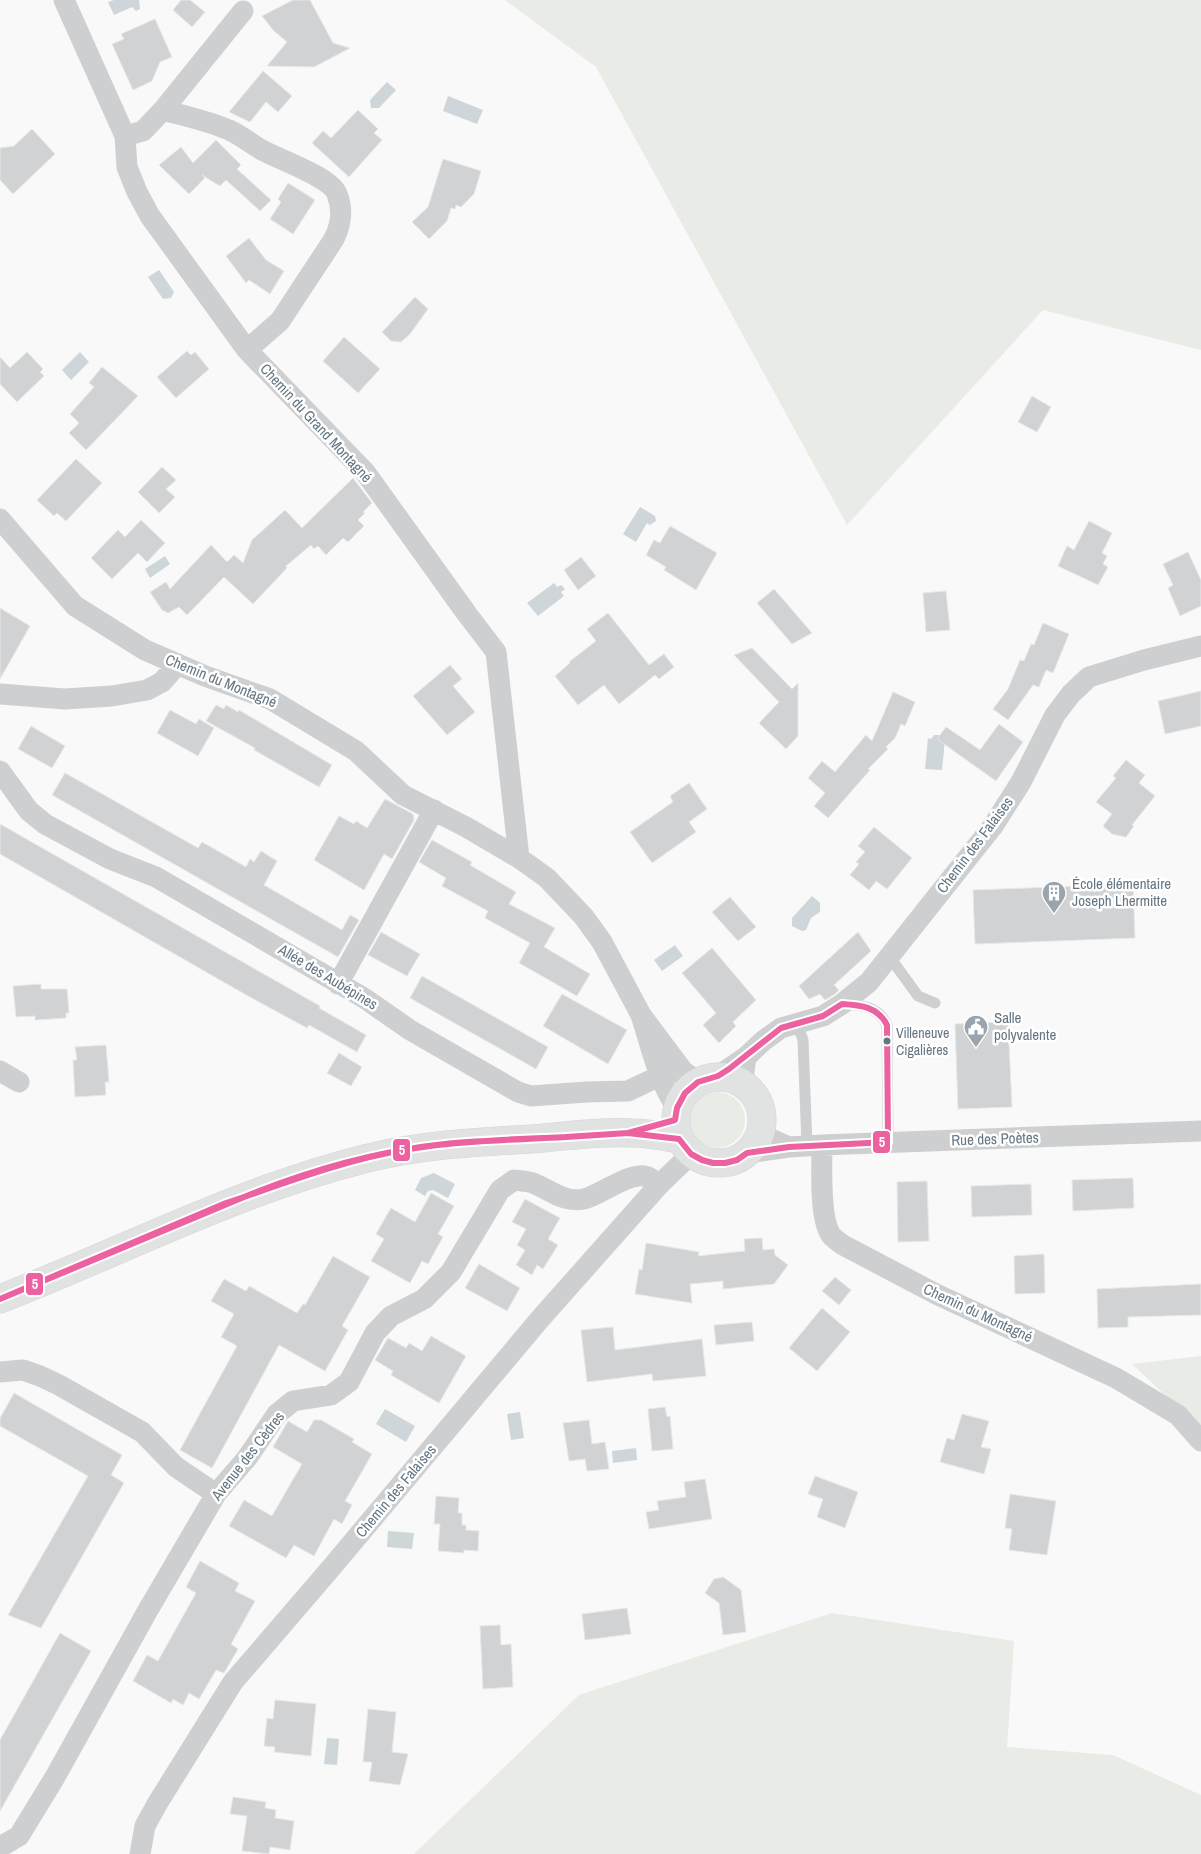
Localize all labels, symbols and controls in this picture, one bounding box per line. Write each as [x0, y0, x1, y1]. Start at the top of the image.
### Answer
street label: Chemin du Grand Montagné [256, 358, 377, 487]
street label: Chemin du Montagné [162, 649, 280, 712]
street label: Chemin des Falaises [931, 792, 1018, 897]
place label: École élémentaire Joseph Lhermitte [1072, 873, 1171, 911]
building icon: École élémentaire Joseph Lhermitte [1041, 880, 1067, 914]
street label: Allée des Aubépines [274, 938, 382, 1014]
place label: Salle polyvalente [994, 1007, 1056, 1045]
public building icon: Salle polyvalente [963, 1014, 989, 1048]
place label: Villeneuve Cigalières [896, 1024, 949, 1059]
marker: Villeneuve Cigalières [882, 1036, 892, 1046]
street label: Rue des Poètes [951, 1126, 1039, 1151]
line badge: 5 [872, 1130, 891, 1154]
text: 5 [879, 1133, 886, 1151]
line badge: 5 [392, 1138, 411, 1162]
text: 5 [399, 1141, 406, 1159]
line badge: 5 [25, 1272, 44, 1296]
text: 5 [32, 1275, 39, 1293]
street label: Chemin du Montagné [920, 1278, 1036, 1347]
street label: Avenue des Cèdres [206, 1407, 289, 1505]
street label: Chemin des Falaises [350, 1440, 441, 1542]

